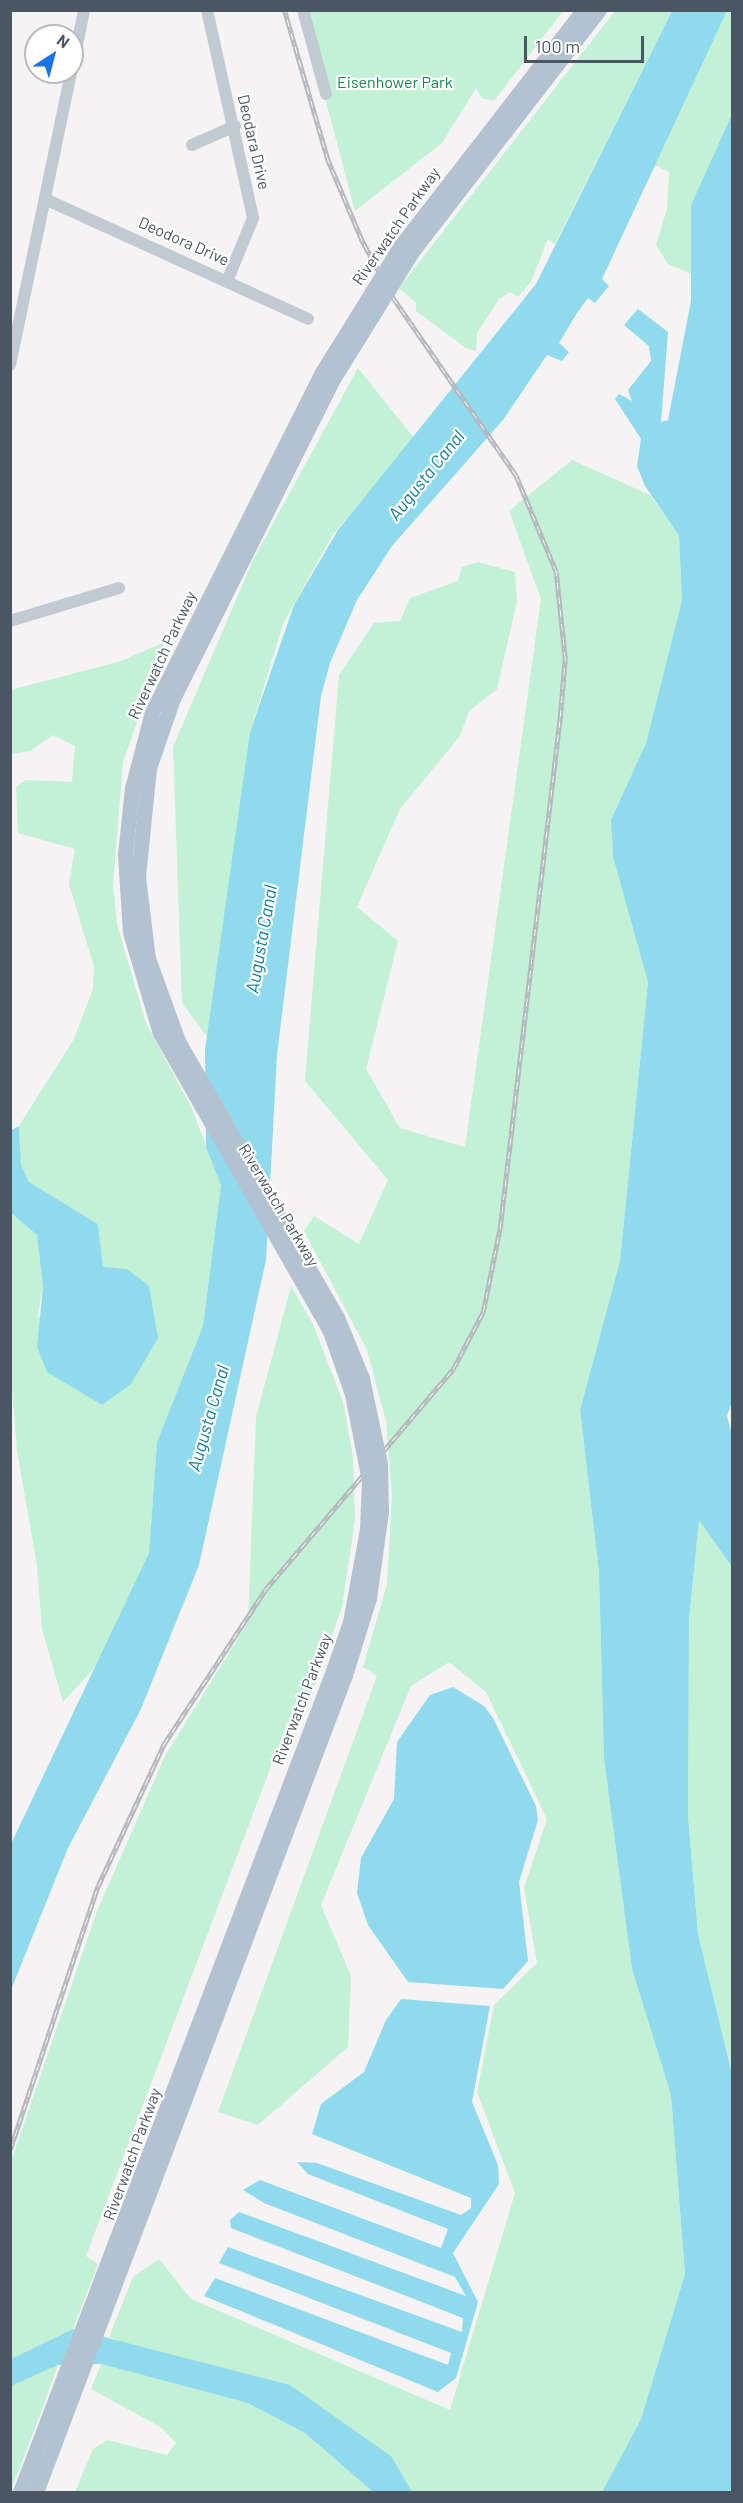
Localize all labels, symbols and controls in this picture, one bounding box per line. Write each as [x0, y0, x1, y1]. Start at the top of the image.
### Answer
north arrow [24, 24, 84, 84]
scale bar [527, 24, 647, 62]
text: N [54, 30, 74, 51]
text: 100 m [535, 35, 580, 57]
park label: Eisenhower Park [337, 72, 453, 92]
street label: Deodara Drive [234, 93, 274, 191]
street label: Riverwatch Parkway [348, 163, 444, 289]
street label: Deodora Drive [136, 212, 232, 270]
water label: Augusta Canal [383, 426, 469, 524]
street label: Riverwatch Parkway [124, 588, 200, 722]
water label: Augusta Canal [241, 883, 281, 995]
street label: Riverwatch Parkway [235, 1140, 323, 1270]
water label: Augusta Canal [183, 1363, 233, 1473]
street label: Riverwatch Parkway [268, 1630, 336, 1768]
street label: Riverwatch Parkway [99, 2085, 165, 2223]

